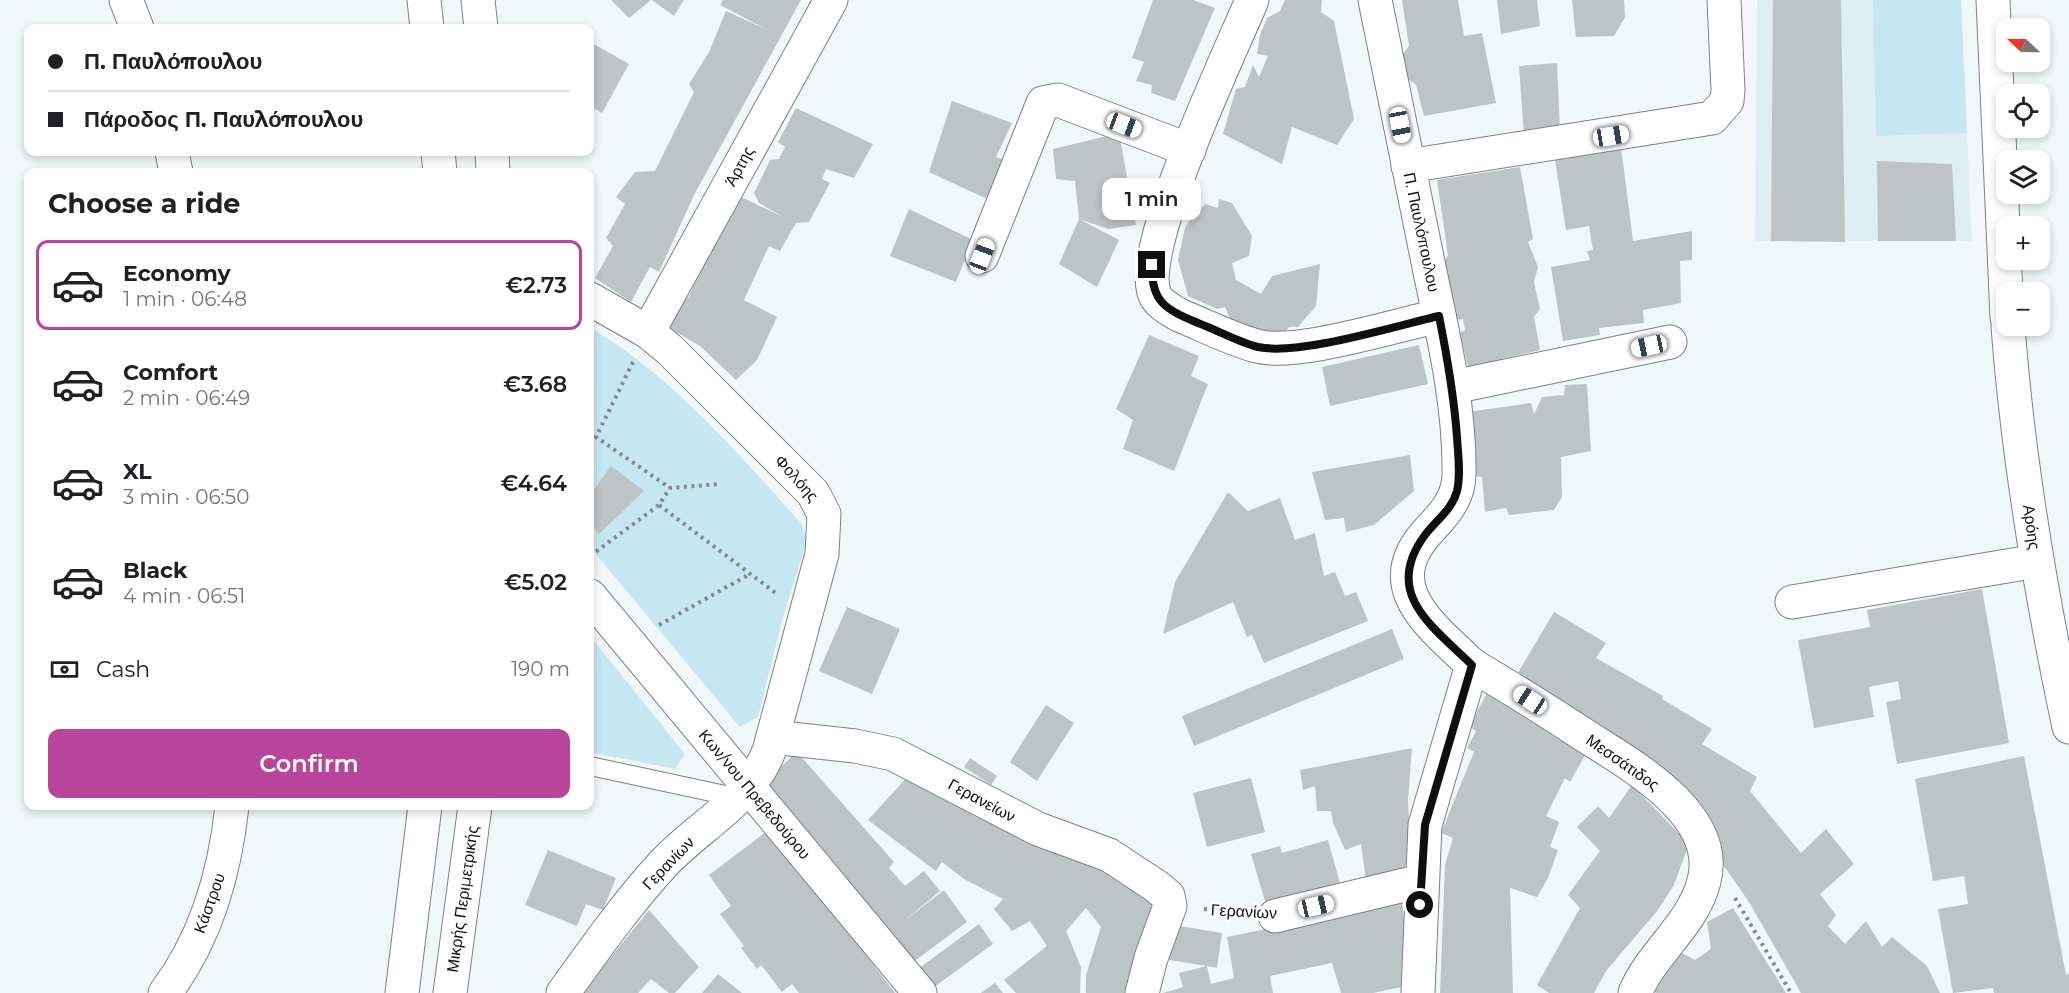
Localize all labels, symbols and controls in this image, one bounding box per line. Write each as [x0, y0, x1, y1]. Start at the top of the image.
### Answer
north arrow [1996, 18, 2050, 72]
map controls [1996, 18, 2050, 336]
text: Π. Παυλόπουλου [84, 48, 262, 75]
button: locate [1996, 84, 2050, 138]
text: Πάροδος Π. Παυλόπουλου [84, 106, 363, 133]
car [1388, 106, 1412, 144]
car [1104, 110, 1144, 140]
car [1592, 124, 1630, 148]
street label: Άρτης [721, 143, 758, 189]
button: layers [1996, 150, 2050, 204]
street label: Π. Παυλόπουλου [1400, 171, 1443, 294]
callout: 1 min [1102, 178, 1202, 220]
text: Choose a ride [48, 187, 240, 220]
text: 1 min [1125, 187, 1178, 211]
button: + [1996, 216, 2050, 270]
car [967, 236, 997, 276]
route end [1138, 251, 1165, 278]
icon: car [51, 258, 105, 312]
text: Economy [123, 260, 231, 287]
text: €2.73 [505, 272, 567, 299]
button: − [1996, 282, 2050, 336]
text: 1 min · 06:48 [123, 287, 247, 311]
car [1630, 333, 1668, 359]
icon: car [51, 357, 105, 411]
text: Comfort [123, 359, 218, 386]
text: €3.68 [503, 371, 567, 398]
text: 2 min · 06:49 [123, 386, 250, 410]
street label: Φολόης [771, 451, 823, 506]
icon: car [51, 456, 105, 510]
text: XL [123, 458, 152, 485]
text: €4.64 [501, 470, 567, 497]
text: 3 min · 06:50 [123, 485, 249, 509]
street label: Αρόης [2019, 503, 2044, 551]
icon: car [51, 555, 105, 609]
text: Black [123, 557, 187, 584]
text: €5.02 [504, 569, 567, 596]
text: 4 min · 06:51 [123, 584, 245, 608]
icon: cash [48, 653, 81, 686]
text: Cash [96, 656, 150, 683]
text: 190 m [511, 657, 570, 681]
car [1510, 683, 1550, 717]
street label: Κων/νου Πρεβεδούρου [695, 726, 814, 863]
button: Confirm [48, 729, 570, 798]
street label: Μεσσάτιδος [1583, 730, 1663, 795]
street label: Γερανείων [945, 775, 1019, 826]
street label: Μικρής Περιμετρικής [443, 824, 482, 974]
street label: Γερανίων [638, 833, 698, 894]
street label: Κάστρου [190, 870, 229, 936]
route start [1406, 891, 1433, 918]
car [1296, 893, 1336, 919]
street label: Γερανίων [1210, 900, 1278, 923]

